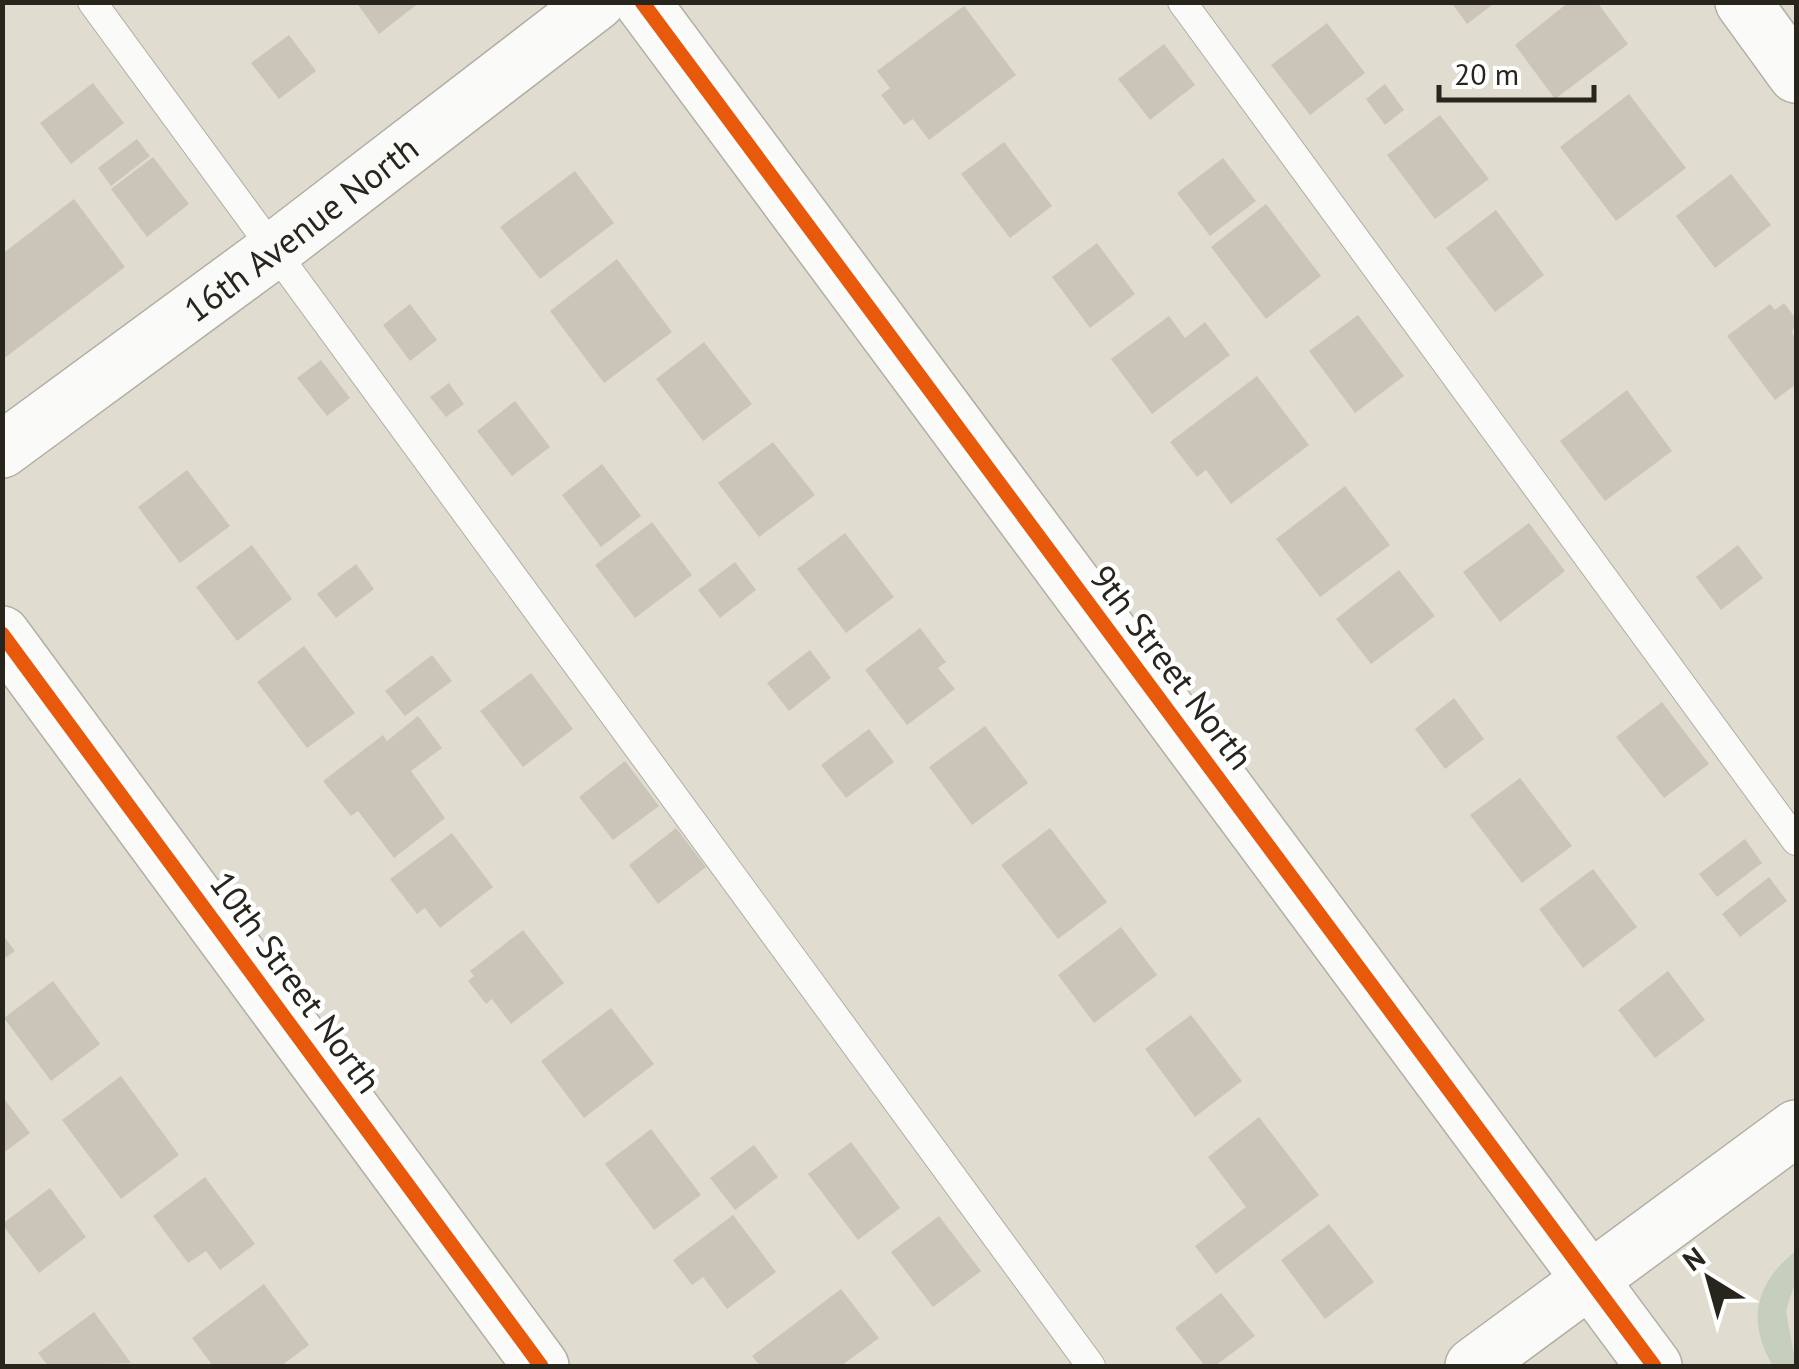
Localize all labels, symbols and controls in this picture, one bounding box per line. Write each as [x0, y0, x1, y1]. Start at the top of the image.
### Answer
scale bar [1439, 40, 1594, 102]
text: 20 m [1454, 54, 1519, 93]
street label: 16th Avenue North [174, 125, 427, 332]
street label: 9th Street North [1080, 556, 1264, 778]
street label: 10th Street North [200, 862, 392, 1102]
north arrow [1659, 1229, 1759, 1329]
text: N [1675, 1238, 1712, 1279]

